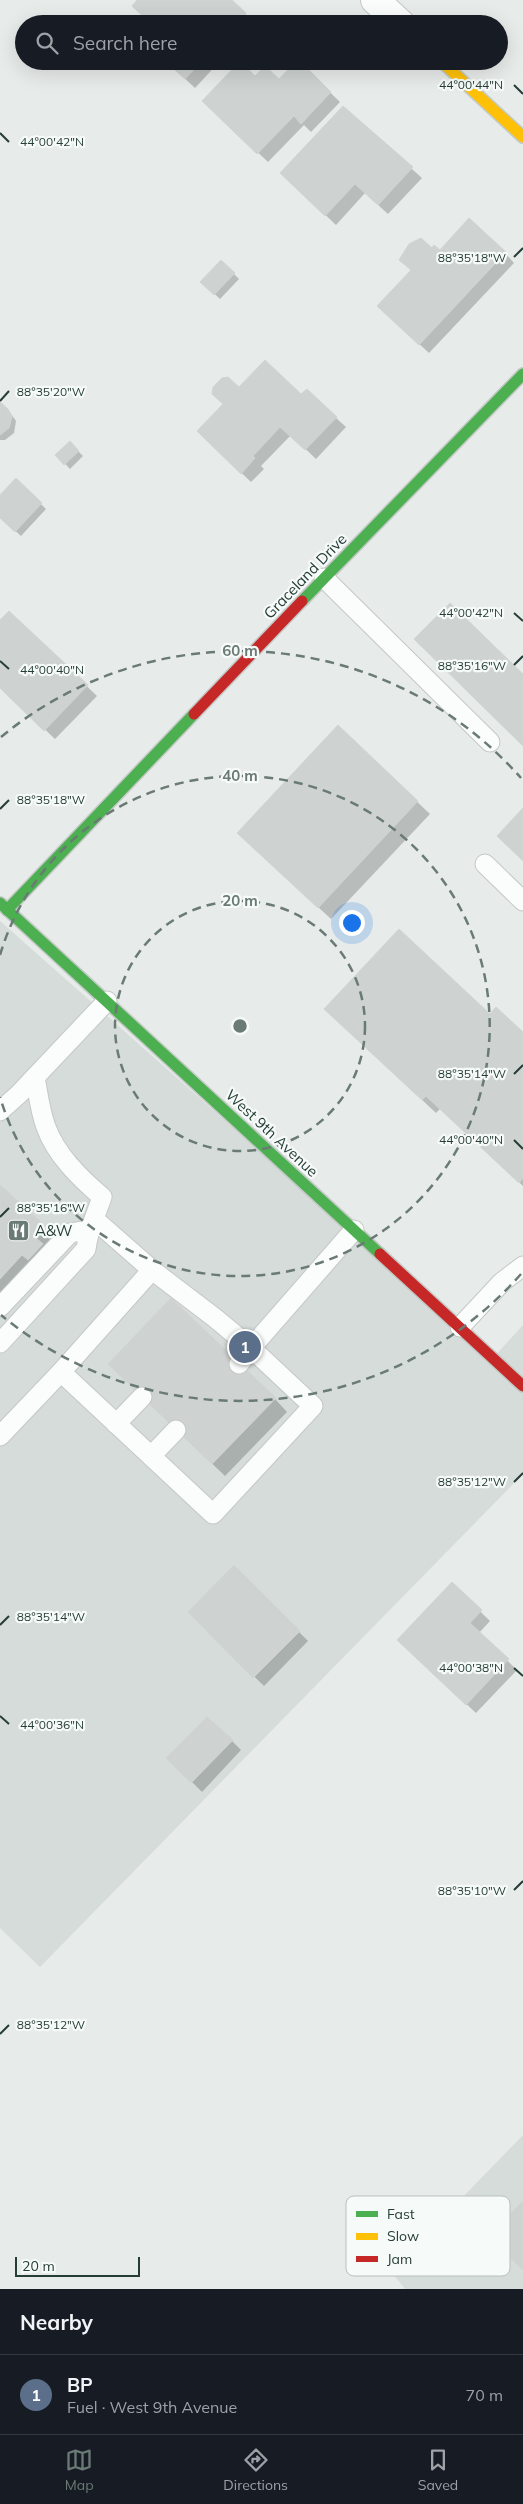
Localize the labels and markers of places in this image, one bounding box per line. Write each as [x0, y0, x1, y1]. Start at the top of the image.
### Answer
centre of rings [231, 1017, 249, 1035]
restaurant icon: A&W [7, 1218, 31, 1242]
place label: A&W [35, 1221, 73, 1240]
pin: 1 [229, 1328, 261, 1366]

